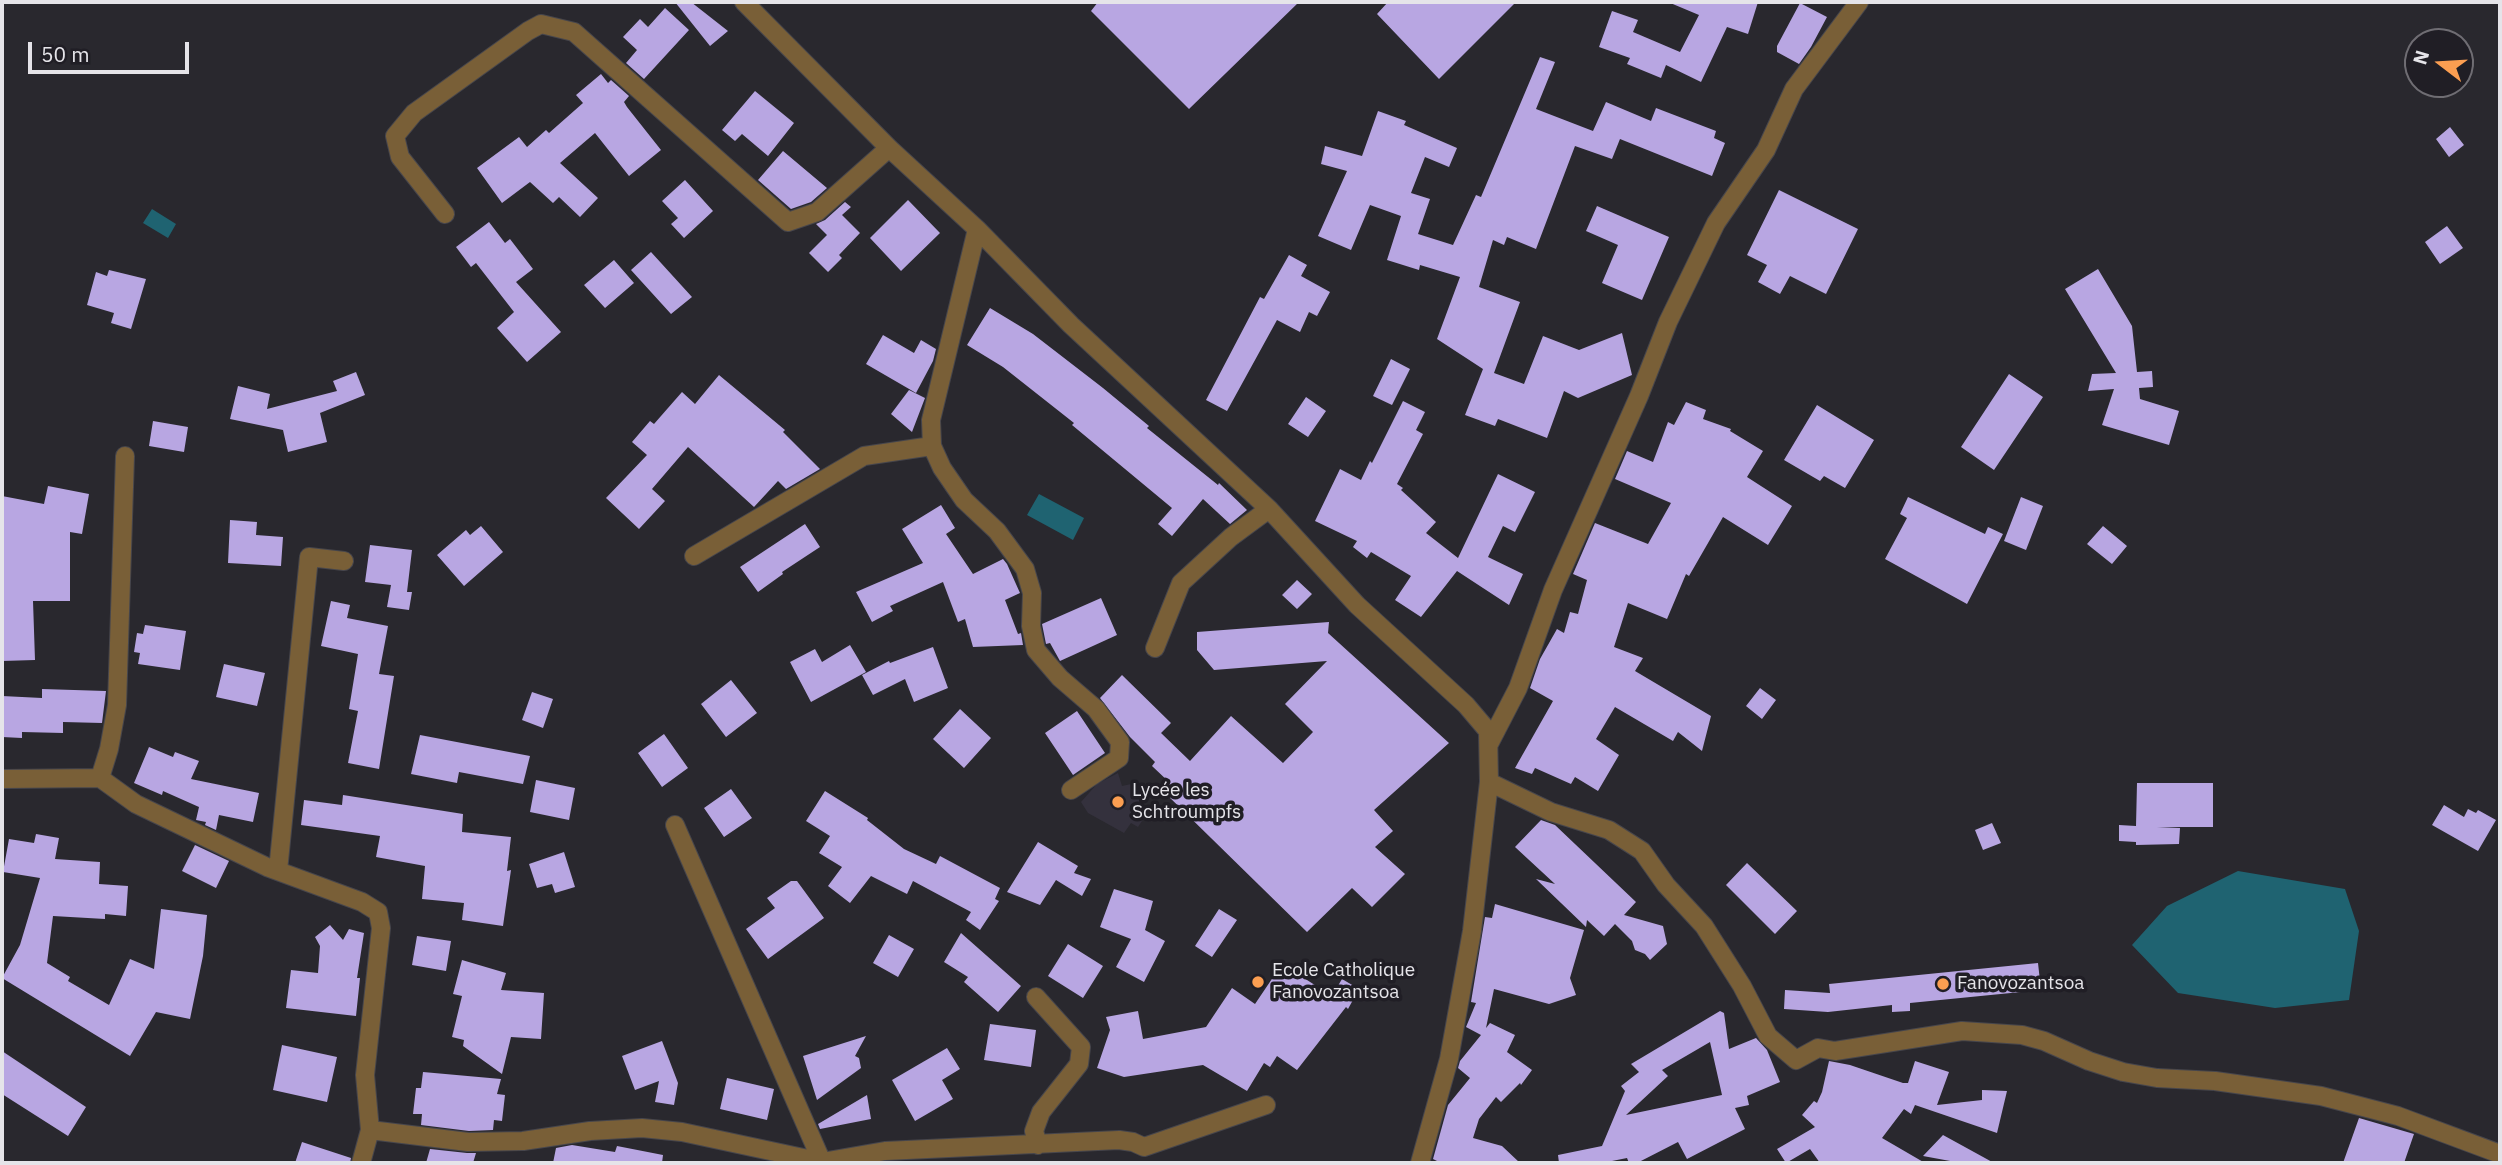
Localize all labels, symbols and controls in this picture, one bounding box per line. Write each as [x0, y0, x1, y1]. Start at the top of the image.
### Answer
scale bar [32, 28, 192, 72]
north arrow [2404, 28, 2474, 98]
text: 50 m [41, 40, 90, 68]
text: N [2407, 47, 2434, 68]
place label: Lycée les Schtroumpfs [1132, 780, 1241, 824]
marker: Lycée les Schtroumpfs [1110, 794, 1126, 810]
place label: Ecole Catholique Fanovozantsoa [1272, 960, 1415, 1004]
place label: Fanovozantsoa [1957, 973, 2084, 995]
marker: Ecole Catholique Fanovozantsoa [1250, 974, 1266, 990]
marker: Fanovozantsoa [1935, 976, 1951, 992]

